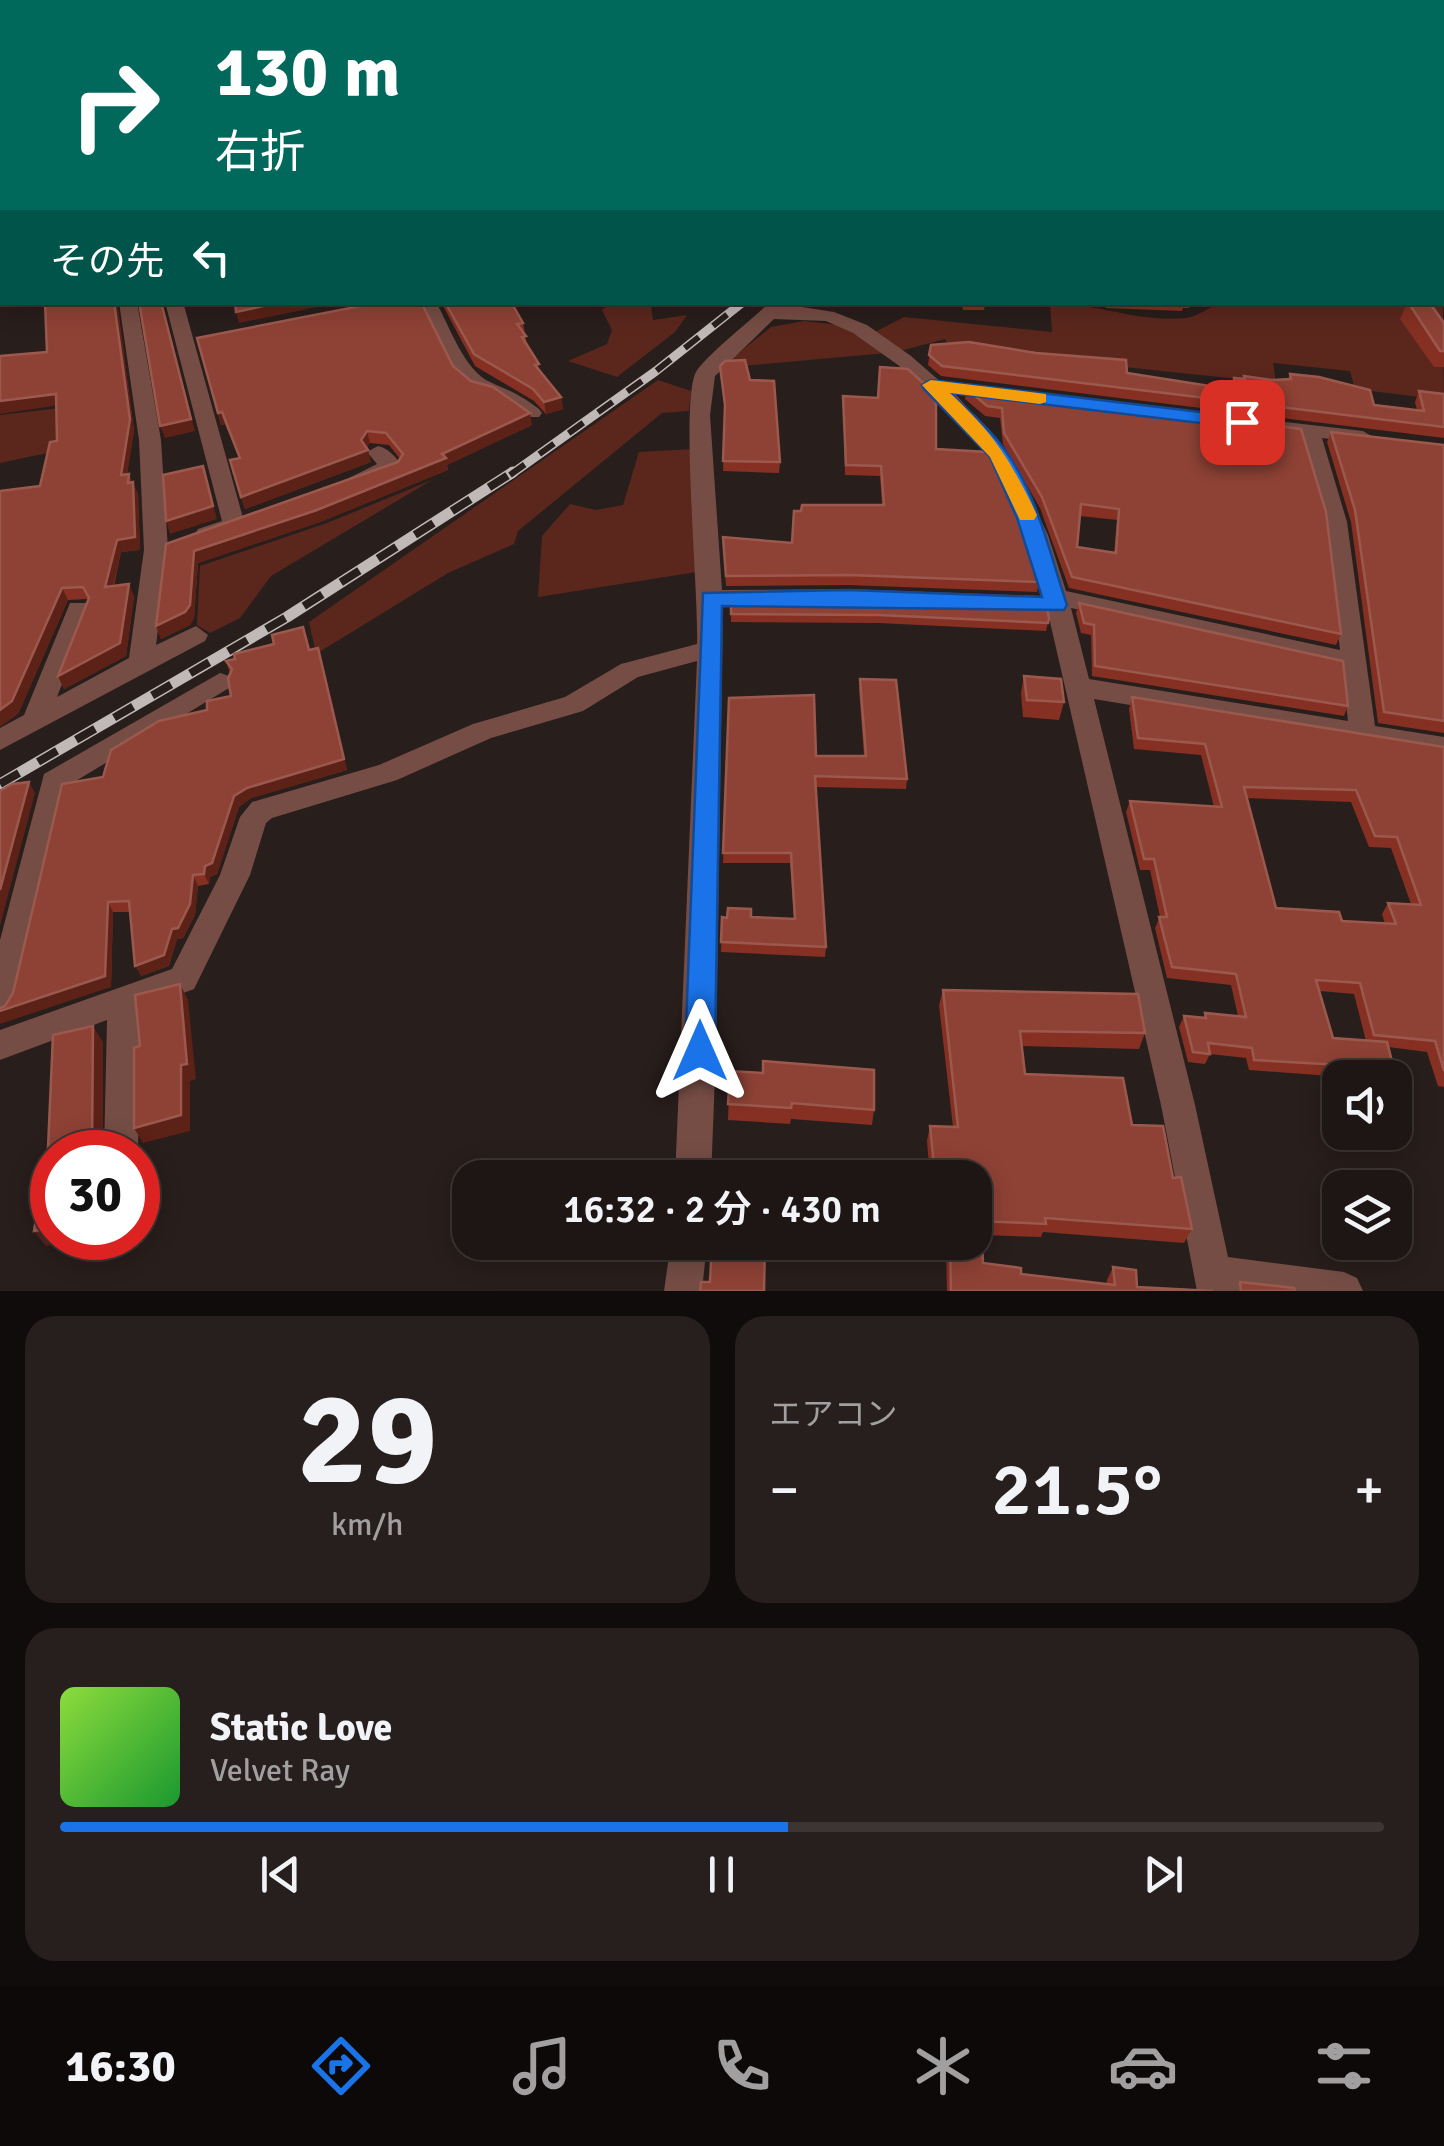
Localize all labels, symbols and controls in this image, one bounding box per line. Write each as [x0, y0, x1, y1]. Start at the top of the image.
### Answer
text: 130 m [215, 29, 400, 115]
icon: right [50, 40, 180, 170]
text: 右折 [215, 125, 305, 180]
icon: left [184, 230, 239, 285]
text: その先 [50, 238, 164, 285]
pin [1200, 380, 1285, 465]
icon: arrive [1215, 395, 1270, 450]
position arrow [648, 999, 752, 1103]
map controls [1322, 1060, 1412, 1260]
button: sound [1322, 1060, 1412, 1150]
speed limit sign: 30 [30, 1130, 160, 1260]
button: layers [1322, 1170, 1412, 1260]
text: 16:32 · 2 分 · 430 m [563, 1186, 881, 1233]
text: 29 [297, 1360, 437, 1520]
text: エアコン [770, 1395, 898, 1434]
text: 21.5° [991, 1443, 1162, 1536]
text: − [770, 1456, 799, 1524]
text: + [1354, 1456, 1384, 1524]
text: km/h [331, 1505, 403, 1544]
text: Static Love [210, 1704, 392, 1751]
text: Velvet Ray [210, 1751, 350, 1790]
icon: previous [253, 1847, 308, 1902]
icon: pause [694, 1847, 749, 1902]
icon: next [1136, 1847, 1191, 1902]
icon: directions [306, 2031, 376, 2101]
icon: music [507, 2031, 577, 2101]
icon: phone [707, 2031, 777, 2101]
icon: climate [908, 2031, 978, 2101]
icon: car [1108, 2031, 1178, 2101]
icon: filters [1309, 2031, 1379, 2101]
text: 16:30 [65, 2039, 176, 2094]

